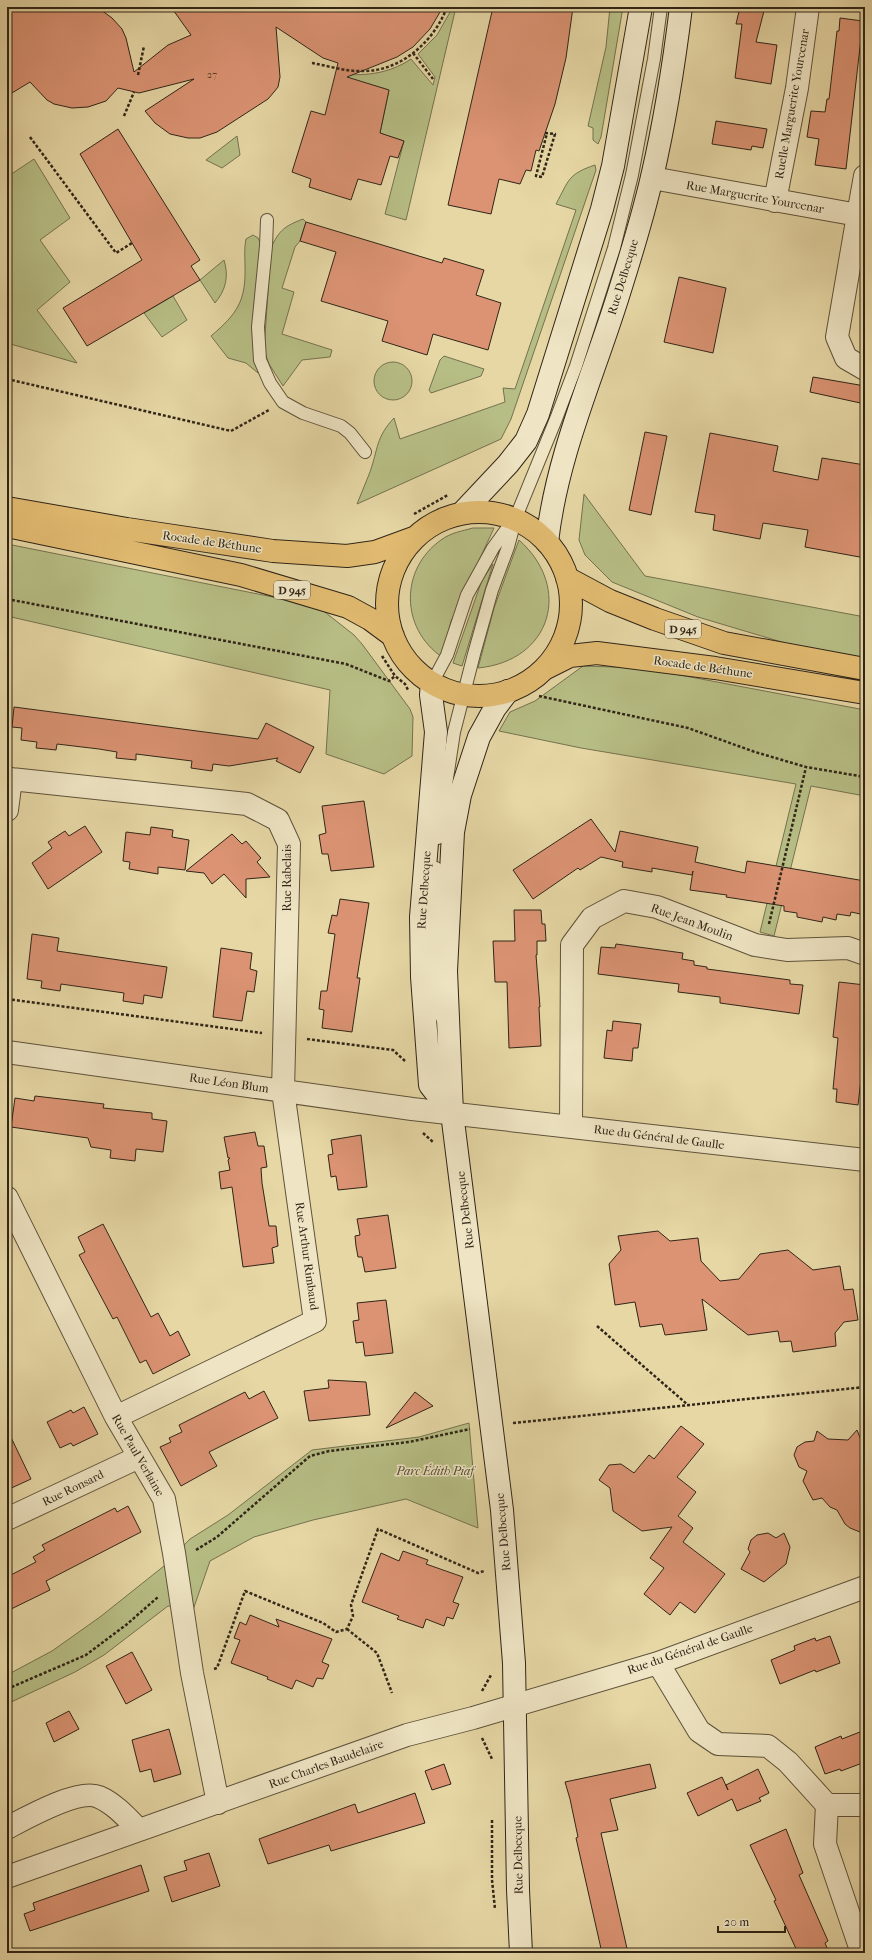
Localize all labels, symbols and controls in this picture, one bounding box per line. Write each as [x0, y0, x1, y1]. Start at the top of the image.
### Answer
street label: Ruelle Marguerite Yourcenar [772, 27, 812, 180]
house number: 27 [207, 69, 217, 81]
street label: Rue Marguerite Yourcenar [685, 178, 826, 216]
street label: Rue Delbecque [605, 237, 641, 317]
street label: Rocade de Béthune [162, 528, 262, 556]
road number: D 945 [274, 581, 310, 599]
road number: D 945 [665, 620, 701, 638]
street label: Rocade de Béthune [653, 653, 753, 681]
street label: Rue Rabelais [280, 844, 294, 912]
street label: Rue Delbecque [414, 850, 434, 930]
street label: Rue Jean Moulin [649, 901, 735, 943]
street label: Rue Léon Blum [188, 1070, 270, 1096]
street label: Rue du Général de Gaulle [593, 1122, 725, 1152]
street label: Rue Delbecque [453, 1170, 477, 1250]
street label: Rue Arthur Rimbaud [292, 1201, 322, 1312]
street label: Rue Paul Verlaine [109, 1411, 167, 1499]
park label: Parc Édith Piaf [395, 1463, 476, 1478]
street label: Rue Ronsard [40, 1467, 106, 1509]
street label: Rue Delbecque [493, 1492, 513, 1572]
street label: Rue du Général de Gaulle [625, 1621, 755, 1677]
street label: Rue Charles Baudelaire [267, 1737, 385, 1791]
street label: Rue Delbecque [510, 1816, 526, 1894]
scale bar [718, 1908, 785, 1934]
text: 20 m [724, 1915, 749, 1929]

